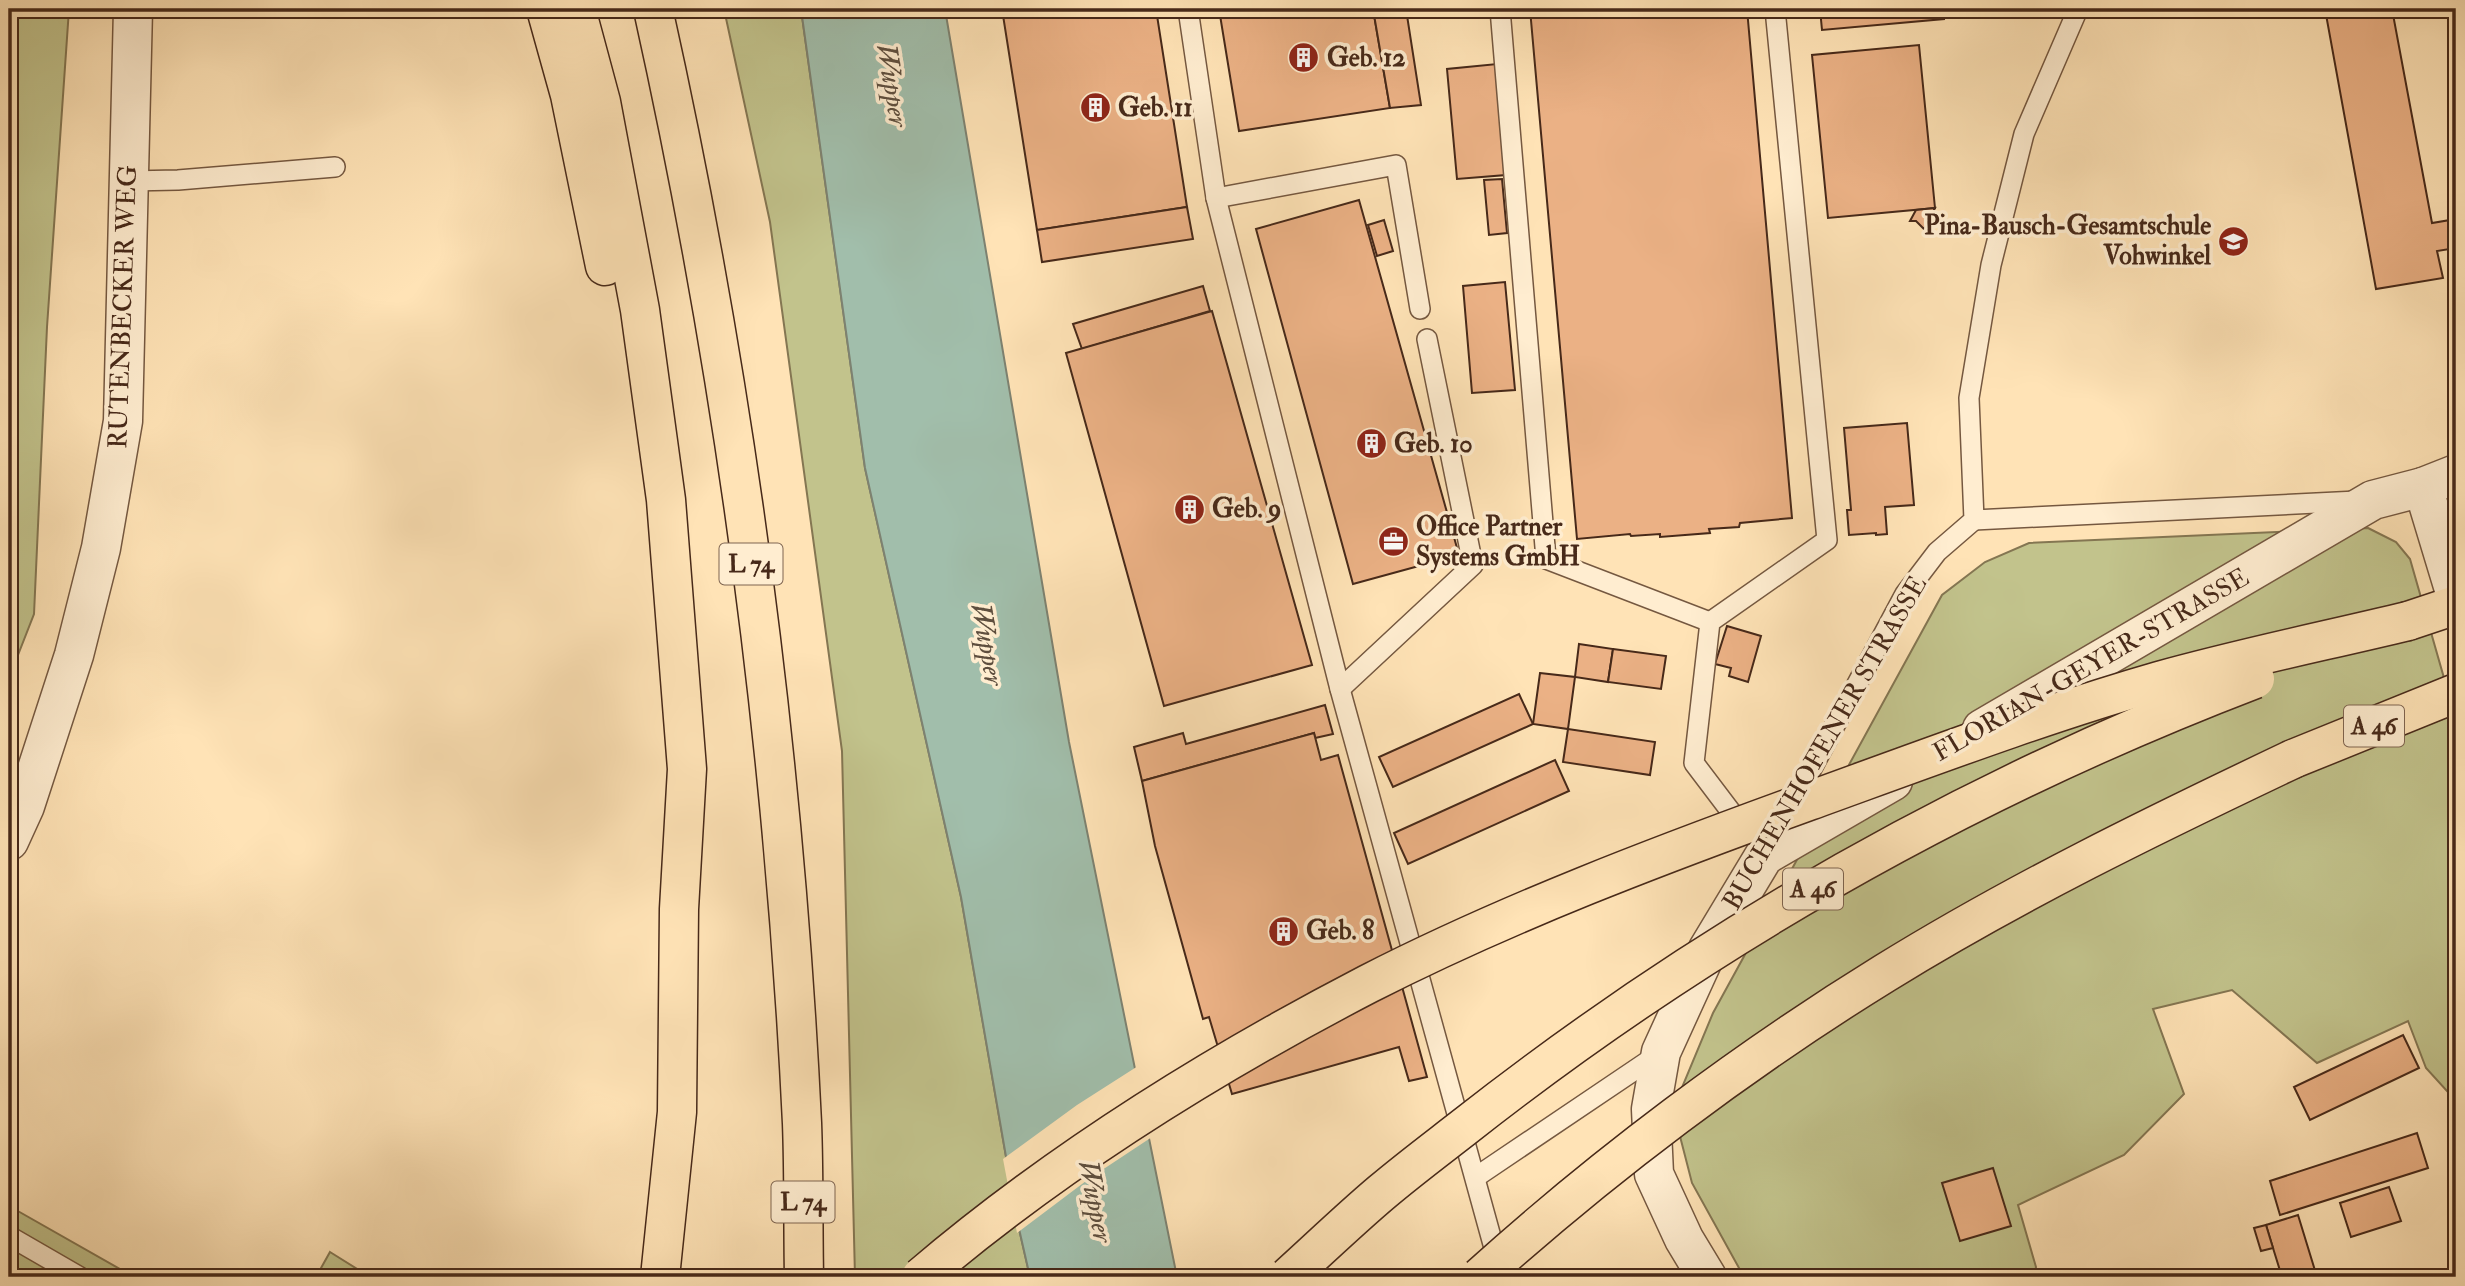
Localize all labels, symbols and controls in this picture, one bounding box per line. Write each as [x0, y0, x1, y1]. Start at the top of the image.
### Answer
water label: Wupper [868, 41, 916, 131]
building icon: Geb. 12 [1287, 41, 1321, 75]
place label: Geb. 12 [1327, 42, 1405, 74]
building icon: Geb. 11 [1078, 91, 1112, 125]
place label: Geb. 11 [1118, 92, 1193, 124]
street label: RUTENBECKER WEG [102, 165, 144, 449]
place label: Pina-Bausch-Gesamtschule Vohwinkel [1924, 210, 2211, 272]
school or university icon: Pina-Bausch-Gesamtschule Vohwinkel [2217, 224, 2251, 258]
building icon: Geb. 10 [1354, 427, 1388, 461]
place label: Geb. 10 [1394, 428, 1472, 460]
building icon: Geb. 9 [1172, 492, 1206, 526]
place label: Geb. 9 [1212, 493, 1281, 525]
place label: Office Partner Systems GmbH [1416, 511, 1580, 574]
office icon: Office Partner Systems GmbH [1376, 525, 1410, 559]
road number: L 74 [720, 544, 782, 584]
street label: FLORIAN-GEYER-STRASSE [1927, 561, 2255, 769]
street label: BUCHENHOFENER STRASSE [1716, 570, 1934, 916]
water label: Wupper [962, 600, 1012, 690]
road number: A 46 [2344, 706, 2404, 746]
road number: A 46 [1783, 868, 1843, 909]
building icon: Geb. 8 [1266, 914, 1300, 948]
place label: Geb. 8 [1306, 915, 1374, 947]
water label: Wupper [1070, 1156, 1120, 1247]
road number: L 74 [772, 1182, 834, 1222]

